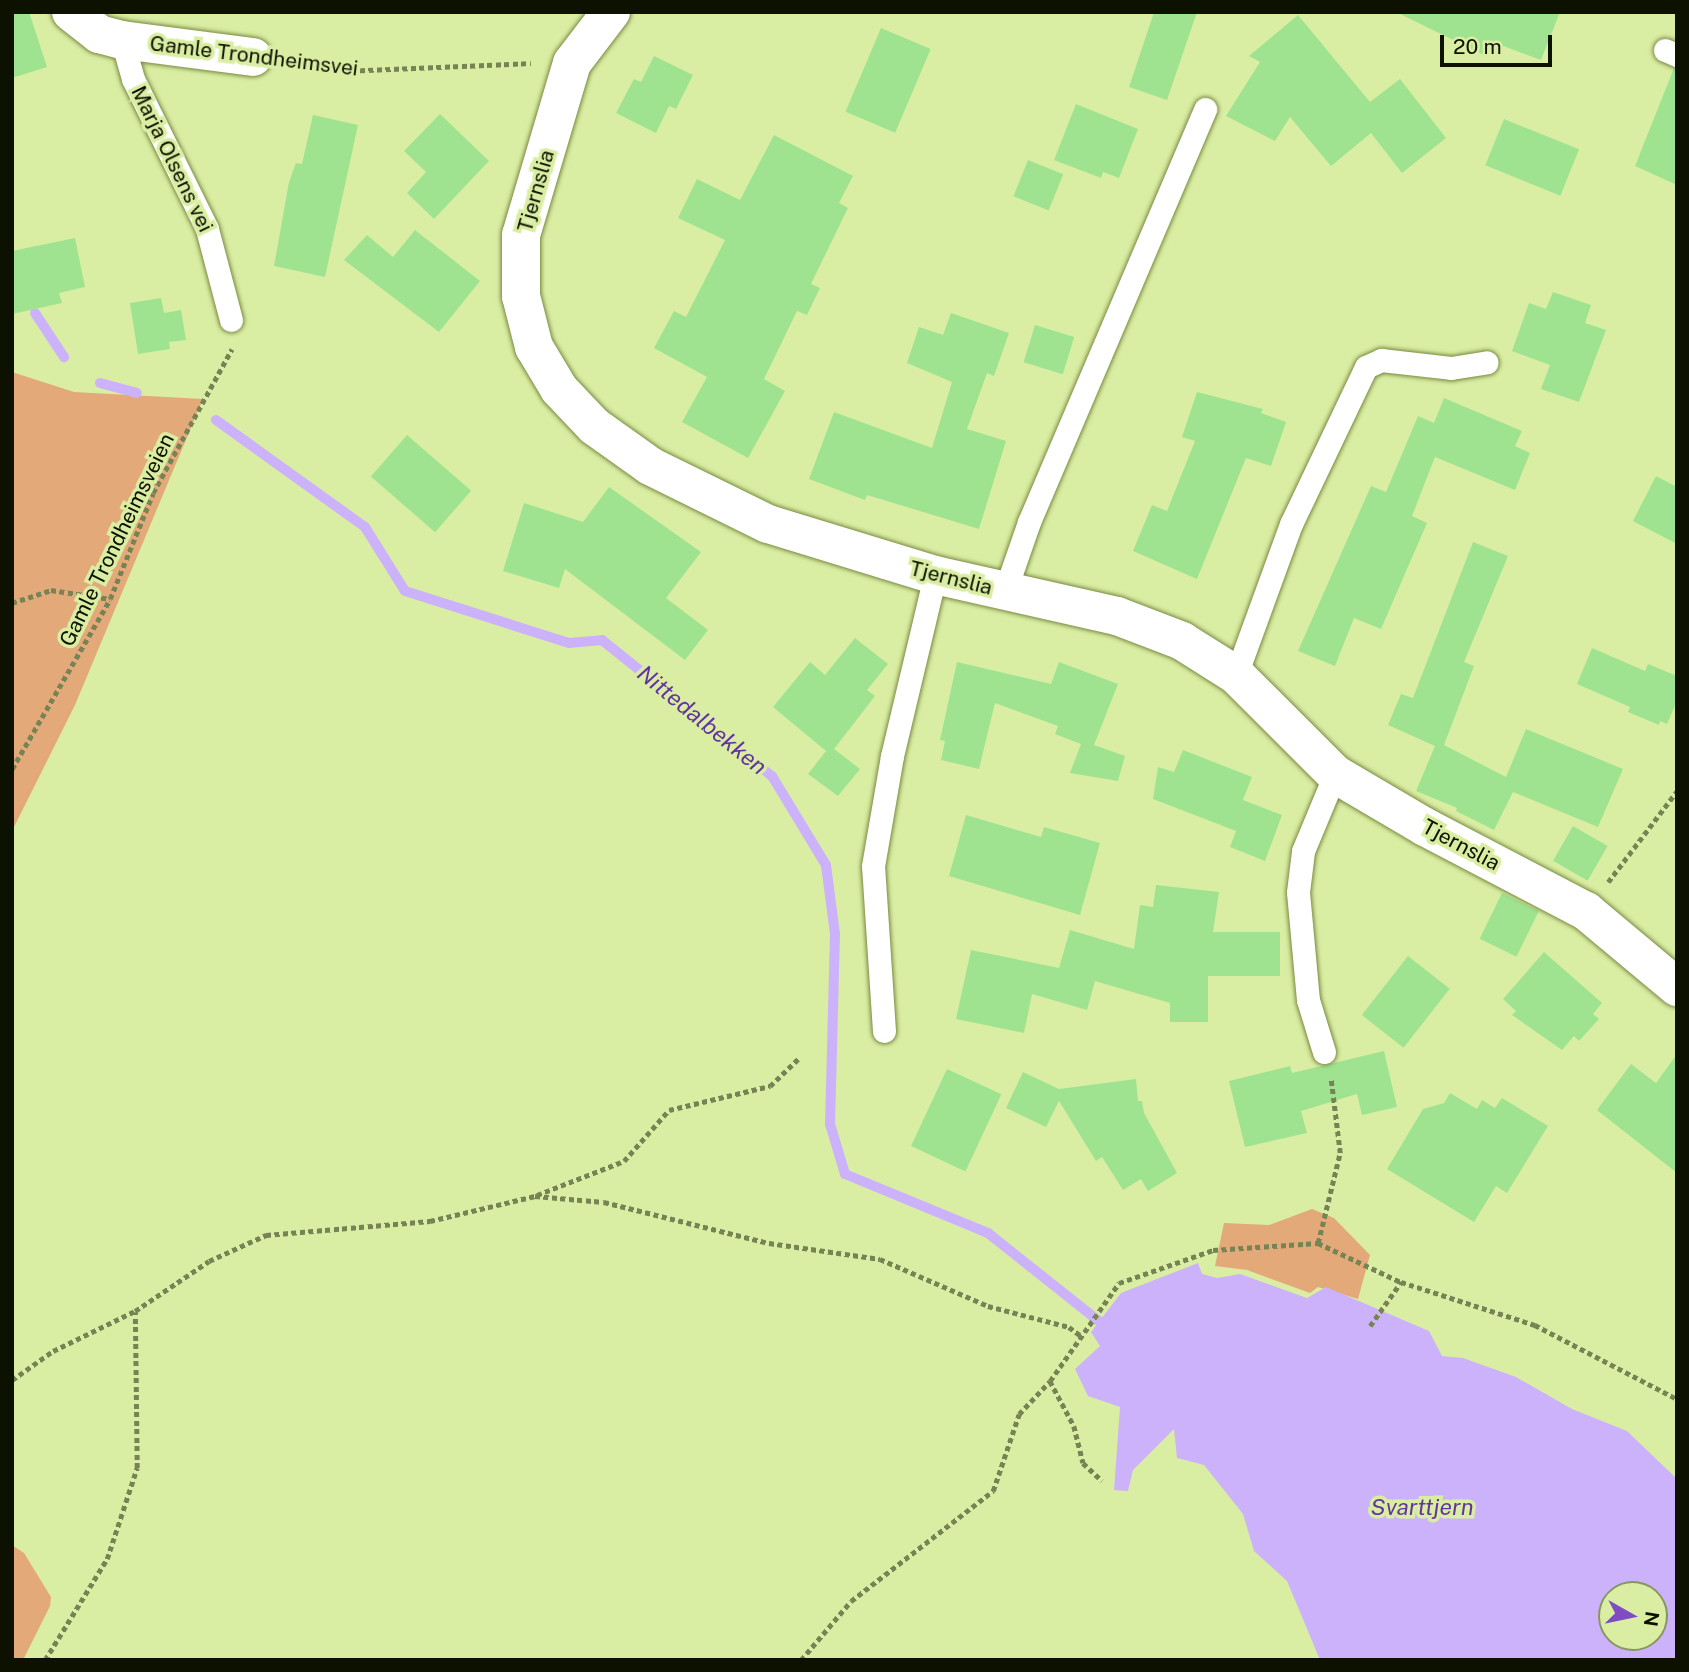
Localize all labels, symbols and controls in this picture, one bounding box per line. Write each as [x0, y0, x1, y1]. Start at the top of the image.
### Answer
scale bar [1444, 21, 1556, 65]
street label: Gamle Trondheimsvei [148, 31, 360, 81]
text: 20 m [1453, 34, 1502, 59]
street label: Marja Olsens vei [126, 82, 218, 236]
street label: Tjernslia [512, 147, 560, 235]
street label: Gamle Trondheimsveien [54, 429, 180, 651]
street label: Tjernslia [907, 556, 995, 600]
water label: Nittedalbekken [632, 659, 772, 781]
street label: Tjernslia [1418, 814, 1504, 876]
water label: Svarttjern [1371, 1493, 1473, 1521]
north arrow [1598, 1581, 1668, 1651]
text: N [1640, 1610, 1664, 1628]

